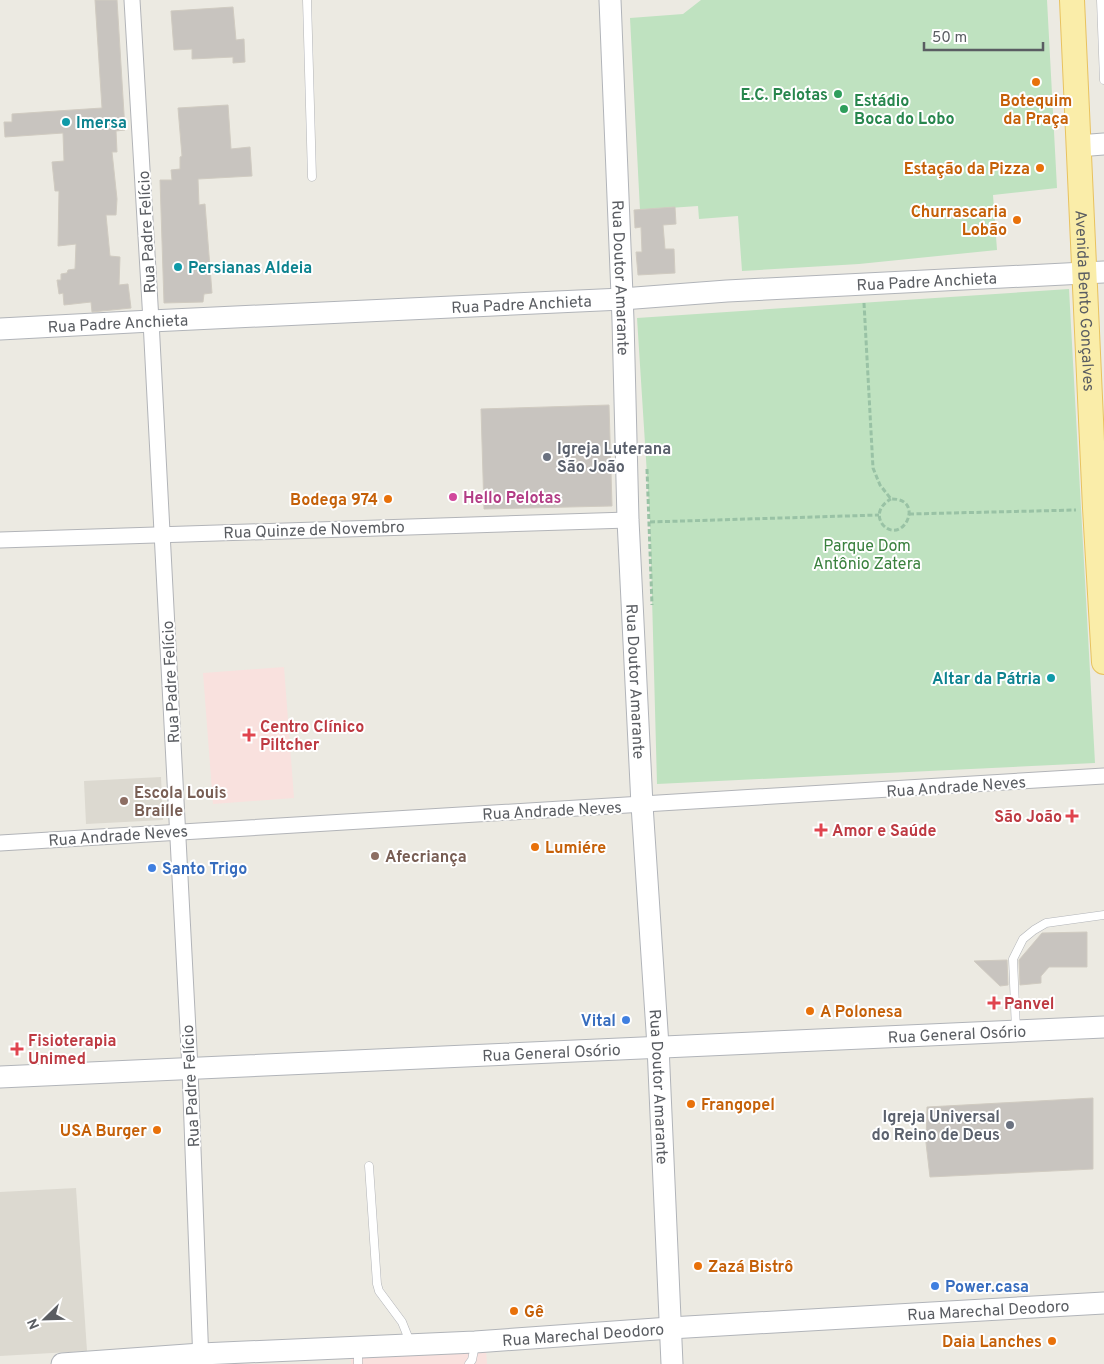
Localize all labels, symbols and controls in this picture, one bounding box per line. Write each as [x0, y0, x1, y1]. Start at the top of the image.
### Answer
scale bar [924, 20, 1043, 52]
text: 50 m [932, 29, 967, 48]
marker: Botequim da Praça [1030, 76, 1042, 88]
place label: E.C. Pelotas [740, 86, 828, 106]
marker: E.C. Pelotas [832, 88, 844, 100]
place label: Estádio Boca do Lobo [854, 92, 955, 130]
place label: Botequim da Praça [1000, 92, 1072, 130]
marker: Estádio Boca do Lobo [838, 103, 850, 115]
place label: Imersa [76, 114, 127, 134]
marker: Imersa [60, 116, 72, 128]
place label: Estação da Pizza [904, 160, 1030, 180]
marker: Estação da Pizza [1034, 162, 1046, 174]
street label: Rua Padre Felício [135, 170, 161, 294]
street label: Rua Doutor Amarante [606, 200, 632, 356]
place label: Churrascaria Lobão [911, 203, 1007, 241]
street label: Avenida Bento Gonçalves [1070, 210, 1098, 392]
marker: Churrascaria Lobão [1011, 214, 1023, 226]
place label: Persianas Aldeia [188, 259, 312, 279]
marker: Persianas Aldeia [172, 261, 184, 273]
street label: Rua Padre Anchieta [856, 269, 998, 296]
street label: Rua Padre Anchieta [451, 292, 592, 319]
street label: Rua Padre Anchieta [47, 311, 189, 338]
place label: Igreja Luterana São João [557, 440, 671, 478]
marker: Igreja Luterana São João [541, 451, 553, 463]
place label: Hello Pelotas [463, 489, 561, 509]
place label: Bodega 974 [290, 491, 378, 511]
marker: Hello Pelotas [447, 491, 459, 503]
marker: Bodega 974 [382, 493, 394, 505]
street label: Rua Quinze de Novembro [223, 518, 405, 544]
park label: Parque Dom Antônio Zatera [813, 537, 921, 575]
street label: Rua Doutor Amarante [620, 603, 648, 760]
street label: Rua Padre Felício [159, 620, 185, 744]
place label: Altar da Pátria [932, 670, 1041, 690]
marker: Altar da Pátria [1045, 672, 1057, 684]
place label: Centro Clínico Piltcher [260, 718, 364, 756]
marker: Centro Clínico Piltcher [242, 728, 256, 742]
street label: Rua Andrade Neves [886, 773, 1027, 803]
place label: Escola Louis Braille [134, 784, 227, 822]
marker: Escola Louis Braille [118, 795, 130, 807]
street label: Rua Andrade Neves [482, 798, 622, 826]
place label: São João [994, 808, 1062, 828]
marker: São João [1066, 810, 1078, 822]
street label: Rua Andrade Neves [48, 822, 189, 852]
place label: Amor e Saúde [832, 822, 936, 842]
marker: Amor e Saúde [814, 823, 828, 837]
place label: Lumiére [545, 839, 606, 859]
marker: Lumiére [529, 841, 541, 853]
place label: Afecriança [385, 848, 467, 868]
marker: Afecriança [369, 850, 381, 862]
place label: Santo Trigo [162, 860, 247, 880]
marker: Santo Trigo [146, 862, 158, 874]
place label: Panvel [1004, 995, 1055, 1015]
marker: Panvel [988, 997, 1000, 1009]
place label: A Polonesa [820, 1003, 902, 1023]
marker: A Polonesa [804, 1005, 816, 1017]
street label: Rua Doutor Amarante [644, 1009, 671, 1165]
place label: Vital [581, 1012, 616, 1032]
marker: Vital [620, 1014, 632, 1026]
street label: Rua General Osório [887, 1023, 1027, 1049]
street label: Rua Padre Felício [179, 1024, 205, 1148]
place label: Fisioterapia Unimed [28, 1032, 116, 1070]
street label: Rua General Osório [482, 1041, 621, 1067]
marker: Fisioterapia Unimed [10, 1042, 24, 1056]
place label: Frangopel [701, 1096, 775, 1116]
marker: Frangopel [685, 1098, 697, 1110]
place label: Igreja Universal do Reino de Deus [872, 1108, 1000, 1146]
marker: Igreja Universal do Reino de Deus [1004, 1119, 1016, 1131]
place label: USA Burger [60, 1122, 147, 1142]
marker: USA Burger [151, 1124, 163, 1136]
place label: Zazá Bistrô [708, 1258, 793, 1278]
marker: Zazá Bistrô [692, 1260, 704, 1272]
place label: Power.casa [945, 1278, 1029, 1298]
marker: Power.casa [929, 1280, 941, 1292]
north arrow [20, 1294, 70, 1344]
street label: Rua Marechal Deodoro [907, 1297, 1070, 1326]
place label: Gê [524, 1303, 544, 1323]
marker: Gê [508, 1305, 520, 1317]
text: N [25, 1316, 44, 1331]
street label: Rua Marechal Deodoro [502, 1320, 665, 1352]
place label: Daia Lanches [942, 1333, 1042, 1353]
marker: Daia Lanches [1046, 1335, 1058, 1347]

